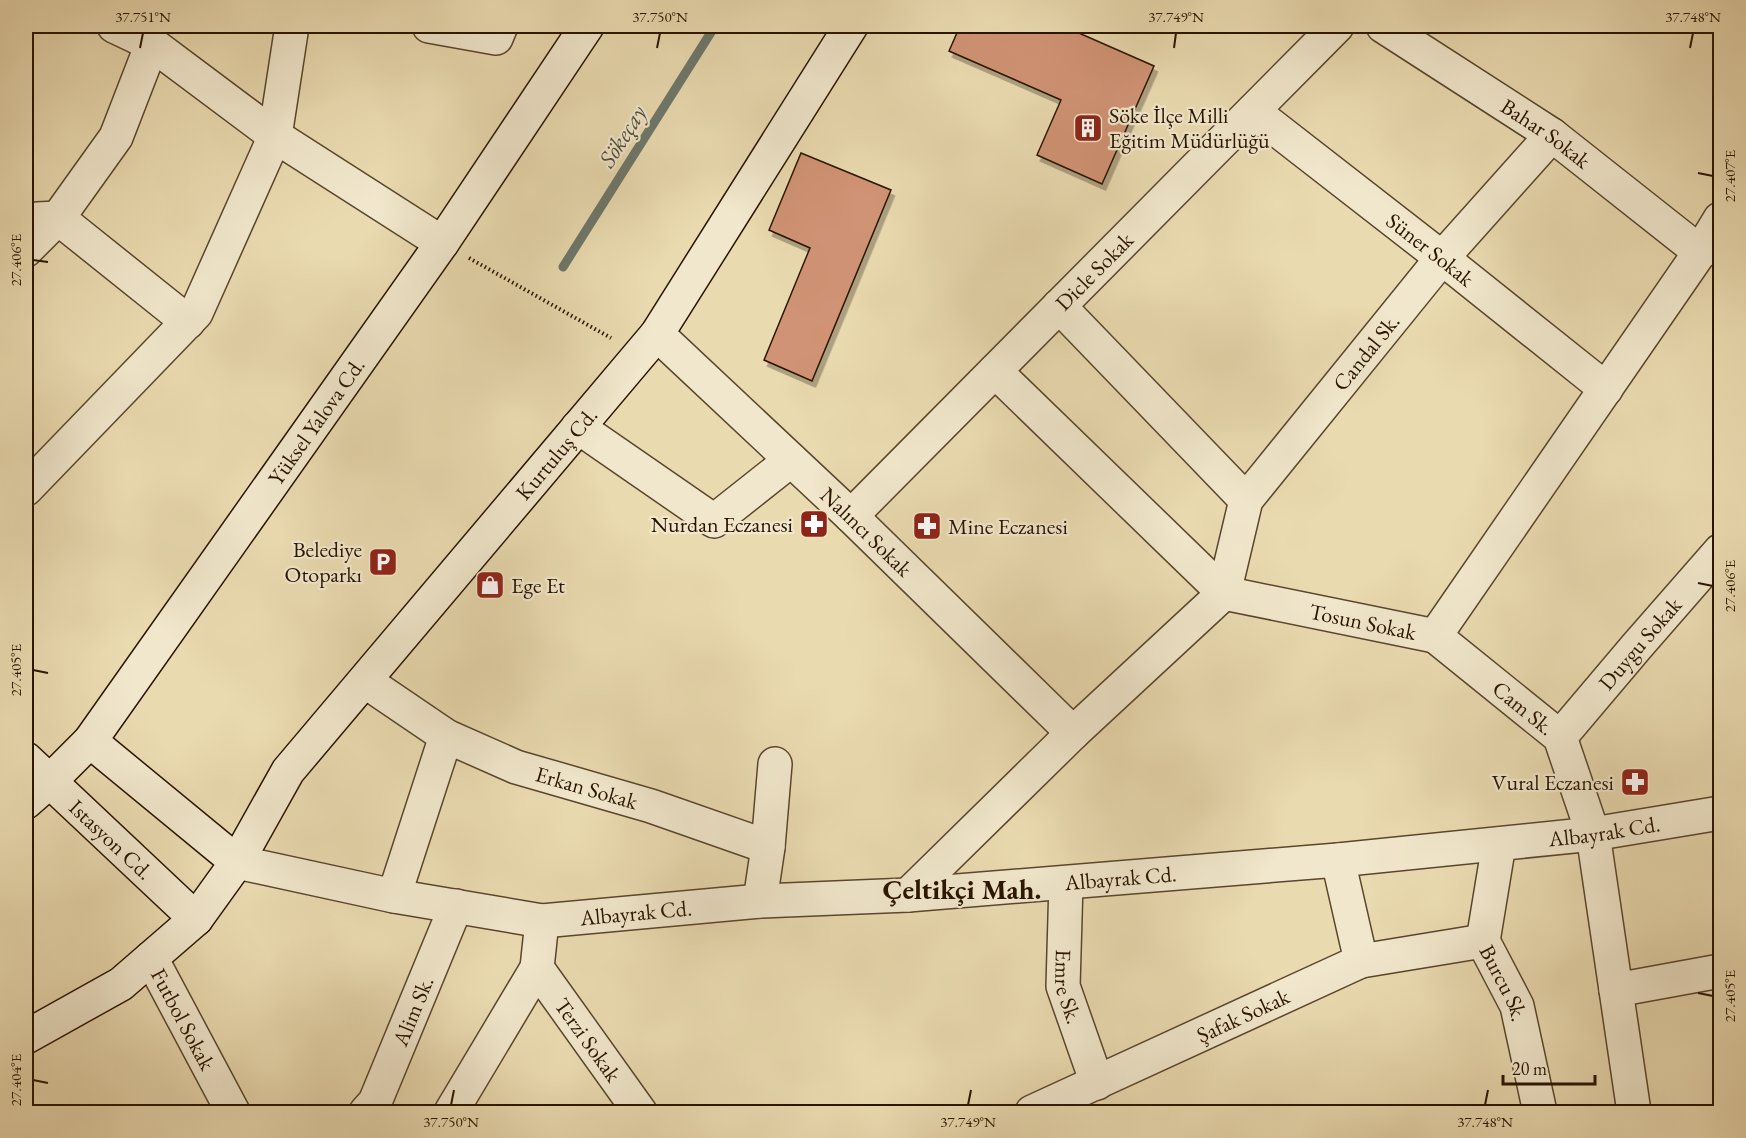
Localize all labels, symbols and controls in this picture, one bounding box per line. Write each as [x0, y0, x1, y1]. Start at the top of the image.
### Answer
text: 37.751°N [115, 7, 171, 26]
text: 37.750°N [632, 7, 688, 26]
text: 37.749°N [1148, 7, 1204, 26]
text: 37.748°N [1665, 7, 1721, 26]
street label: Bahar Sokak [1495, 91, 1597, 175]
water label: Sökeçay [590, 99, 653, 174]
place label: Söke İlçe Milli Eğitim Müdürlüğü [1109, 101, 1270, 155]
building icon: Söke İlçe Milli Eğitim Müdürlüğü [1072, 112, 1104, 144]
text: 27.407°E [1720, 149, 1739, 202]
street label: Süner Sokak [1381, 206, 1481, 293]
street label: Dicle Sokak [1049, 225, 1140, 317]
text: 27.406°E [6, 233, 25, 286]
street label: Candal Sk. [1326, 307, 1406, 397]
street label: Yüksel Yalova Cd. [261, 352, 371, 491]
street label: Kurtuluş Cd. [509, 401, 603, 506]
street label: Nalıncı Sokak [814, 480, 919, 583]
pharmacy icon: Nurdan Eczanesi [798, 508, 830, 540]
place label: Nurdan Eczanesi [651, 510, 793, 539]
pharmacy icon: Mine Eczanesi [911, 510, 943, 542]
place label: Mine Eczanesi [948, 512, 1068, 541]
place label: Belediye Otoparkı [285, 535, 362, 589]
parking icon: Belediye Otoparkı [367, 546, 399, 578]
text: 27.406°E [1720, 559, 1739, 612]
shop icon: Ege Et [474, 569, 506, 601]
place label: Ege Et [511, 571, 565, 600]
street label: Duygu Sokak [1592, 590, 1688, 696]
street label: Tosun Sokak [1307, 596, 1420, 646]
text: 27.405°E [6, 643, 25, 696]
street label: Cam Sk. [1487, 674, 1561, 741]
street label: Erkan Sokak [532, 759, 642, 816]
pharmacy icon: Vural Eczanesi [1619, 766, 1651, 798]
place label: Vural Eczanesi [1492, 768, 1614, 797]
street label: Istasyon Cd. [63, 793, 159, 886]
street label: Albayrak Cd. [1546, 809, 1662, 853]
street label: Albayrak Cd. [1062, 859, 1178, 897]
district label: Çeltikçi Mah. [883, 871, 1041, 907]
street label: Albayrak Cd. [578, 893, 693, 932]
street label: Burcu Sk. [1473, 940, 1534, 1024]
street label: Emre Sk. [1048, 949, 1089, 1027]
street label: Futbol Sokak [144, 963, 223, 1076]
text: 27.405°E [1720, 969, 1739, 1022]
street label: Alim Sk. [385, 972, 440, 1051]
street label: Şafak Sokak [1192, 981, 1295, 1049]
street label: Terzi Sokak [548, 992, 629, 1088]
scale bar [1503, 1048, 1594, 1086]
text: 27.404°E [6, 1053, 25, 1106]
text: 20 m [1512, 1057, 1547, 1080]
text: 37.750°N [423, 1112, 479, 1131]
text: 37.749°N [940, 1112, 996, 1131]
text: 37.748°N [1457, 1112, 1513, 1131]

